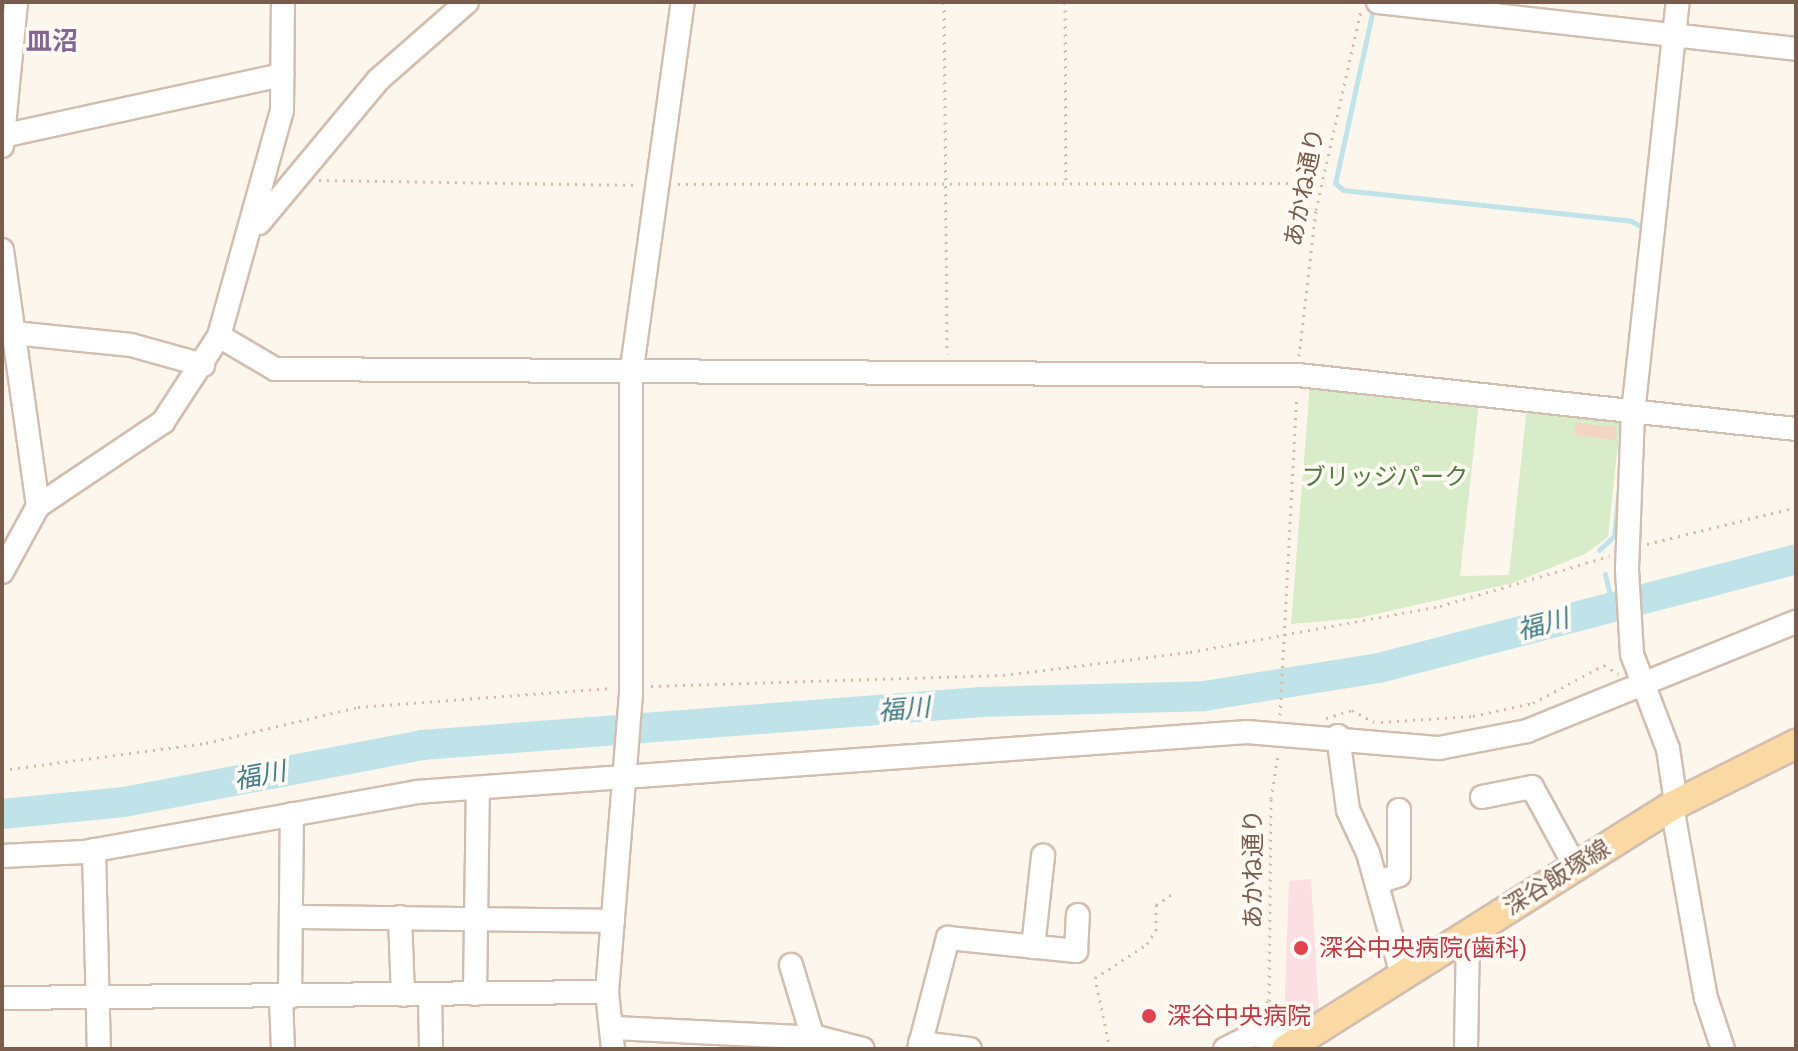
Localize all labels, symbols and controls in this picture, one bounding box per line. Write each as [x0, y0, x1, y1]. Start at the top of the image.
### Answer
district label: 皿沼 [26, 26, 78, 58]
street label: あかね通り [1278, 125, 1330, 249]
park label: ブリッジパーク [1301, 463, 1469, 491]
water label: 福川 [1514, 603, 1572, 647]
water label: 福川 [877, 692, 931, 728]
water label: 福川 [232, 756, 288, 796]
street label: あかね通り [1239, 809, 1267, 929]
street label: 深谷飯塚線 [1498, 833, 1616, 921]
place label: 深谷中央病院(歯科) [1319, 934, 1527, 962]
marker: 深谷中央病院(歯科) [1290, 937, 1312, 959]
place label: 深谷中央病院 [1167, 1002, 1311, 1030]
marker: 深谷中央病院 [1138, 1005, 1160, 1027]

